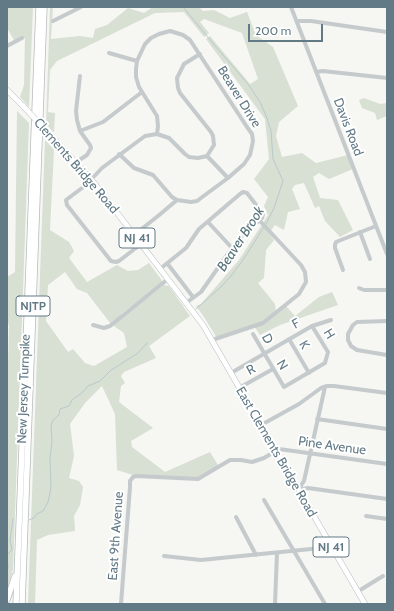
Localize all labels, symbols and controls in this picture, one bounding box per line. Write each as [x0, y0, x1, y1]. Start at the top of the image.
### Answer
scale bar [250, 16, 325, 42]
text: 200 m [255, 23, 291, 38]
street label: Beaver Drive [214, 63, 264, 131]
street label: Davis Road [330, 96, 366, 158]
street label: Clements Bridge Road [30, 115, 122, 217]
water label: Beaver Brook [214, 203, 268, 275]
road number: NJ 41 [119, 228, 155, 248]
road number: NJTP [16, 296, 50, 316]
street label: F [289, 316, 303, 332]
street label: H [320, 326, 338, 342]
street label: D [258, 331, 276, 347]
street label: New Jersey Turnpike [14, 334, 34, 444]
street label: K [295, 338, 313, 352]
street label: N [273, 357, 291, 373]
street label: R [244, 361, 258, 379]
street label: East Clements Bridge Road [232, 384, 320, 520]
street label: Pine Avenue [297, 434, 367, 458]
street label: East 9th Avenue [105, 491, 127, 581]
road number: NJ 41 [313, 537, 349, 557]

